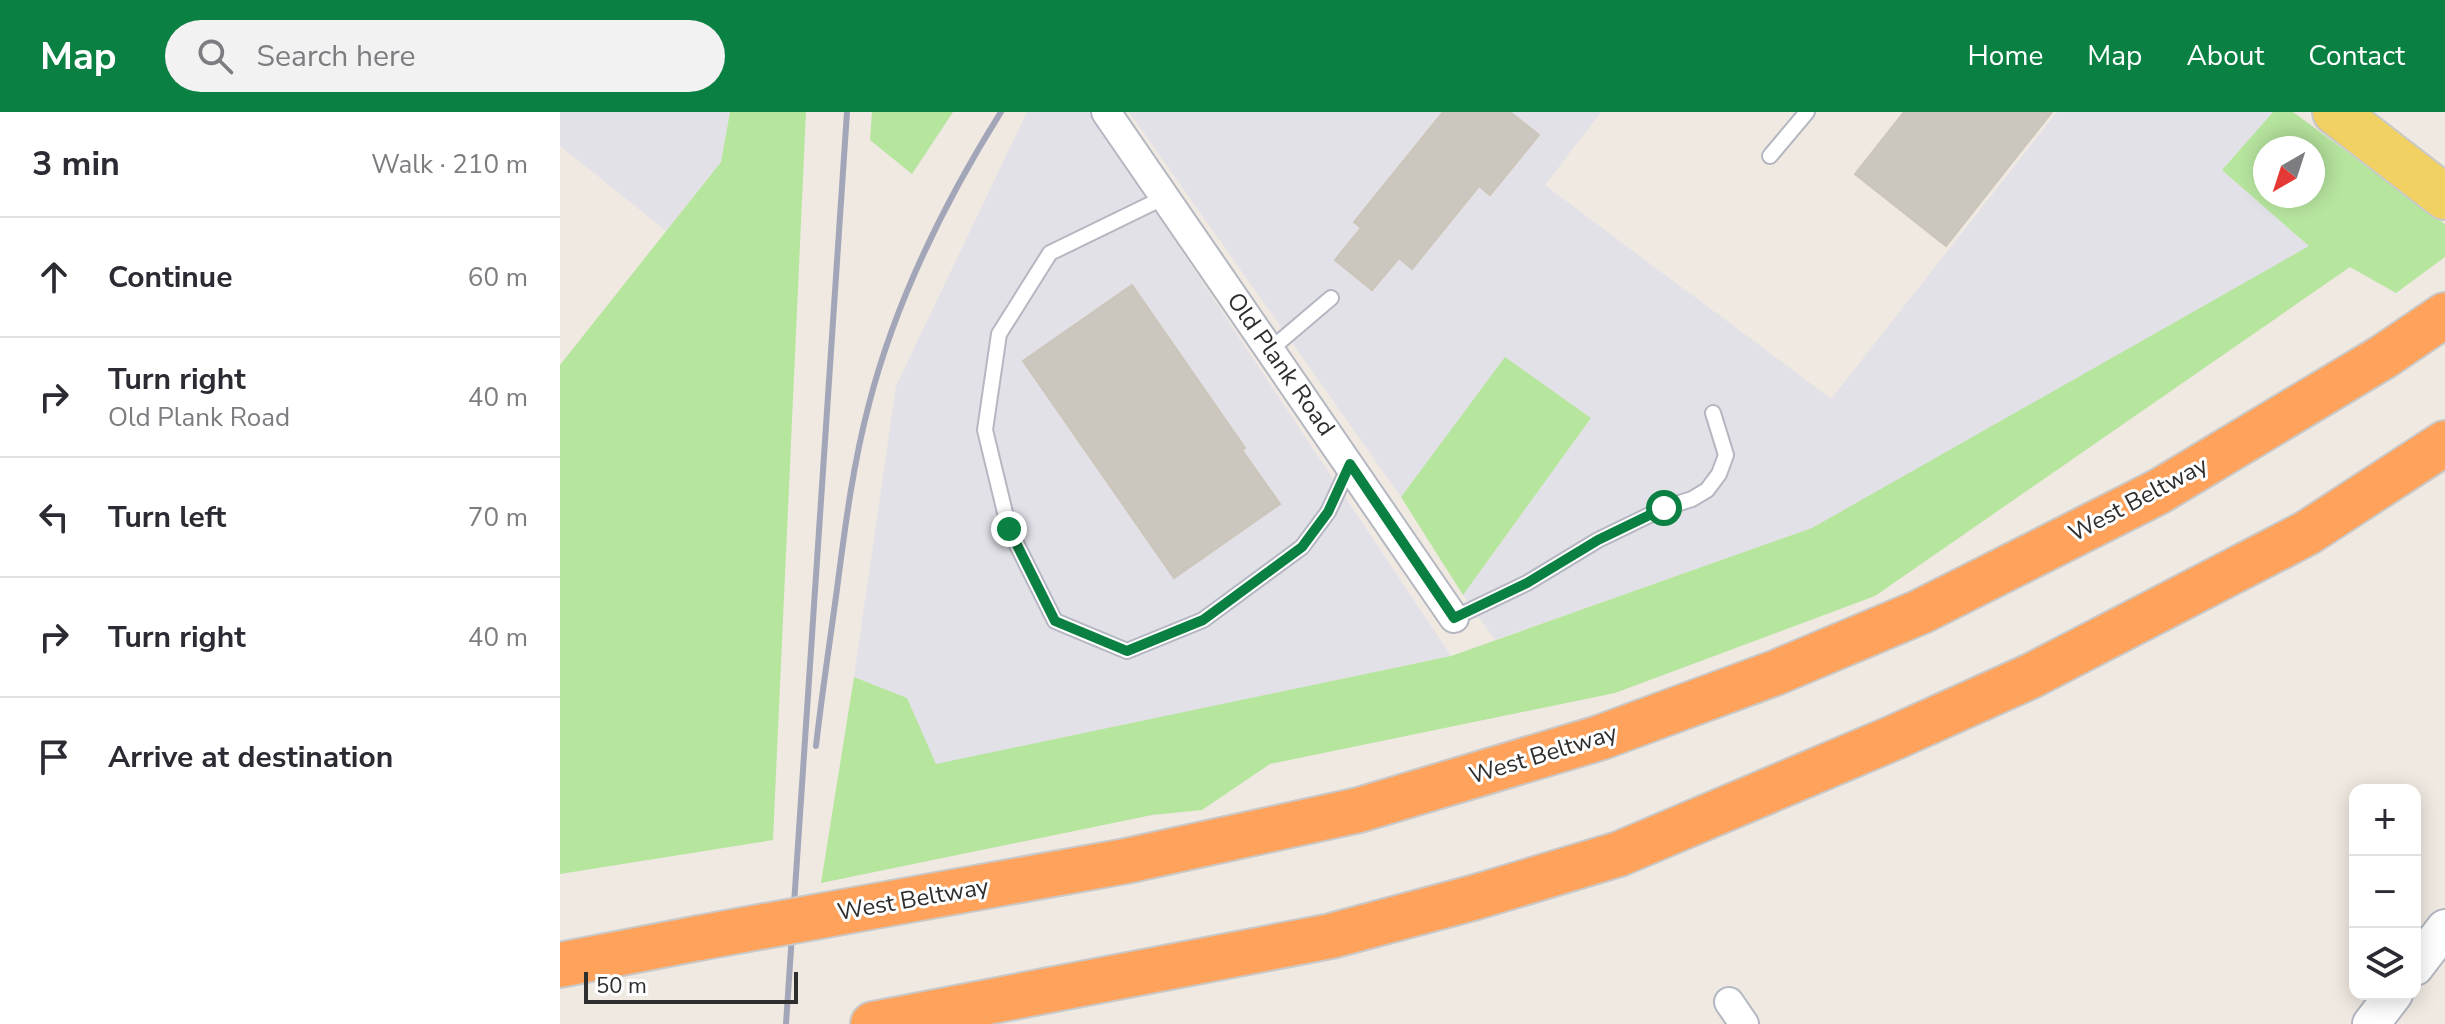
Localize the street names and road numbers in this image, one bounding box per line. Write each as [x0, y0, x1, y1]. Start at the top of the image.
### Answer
street label: Old Plank Road [1220, 286, 1342, 442]
street label: West Beltway [2063, 449, 2214, 549]
street label: West Beltway [1465, 716, 1622, 792]
street label: West Beltway [835, 870, 992, 928]

